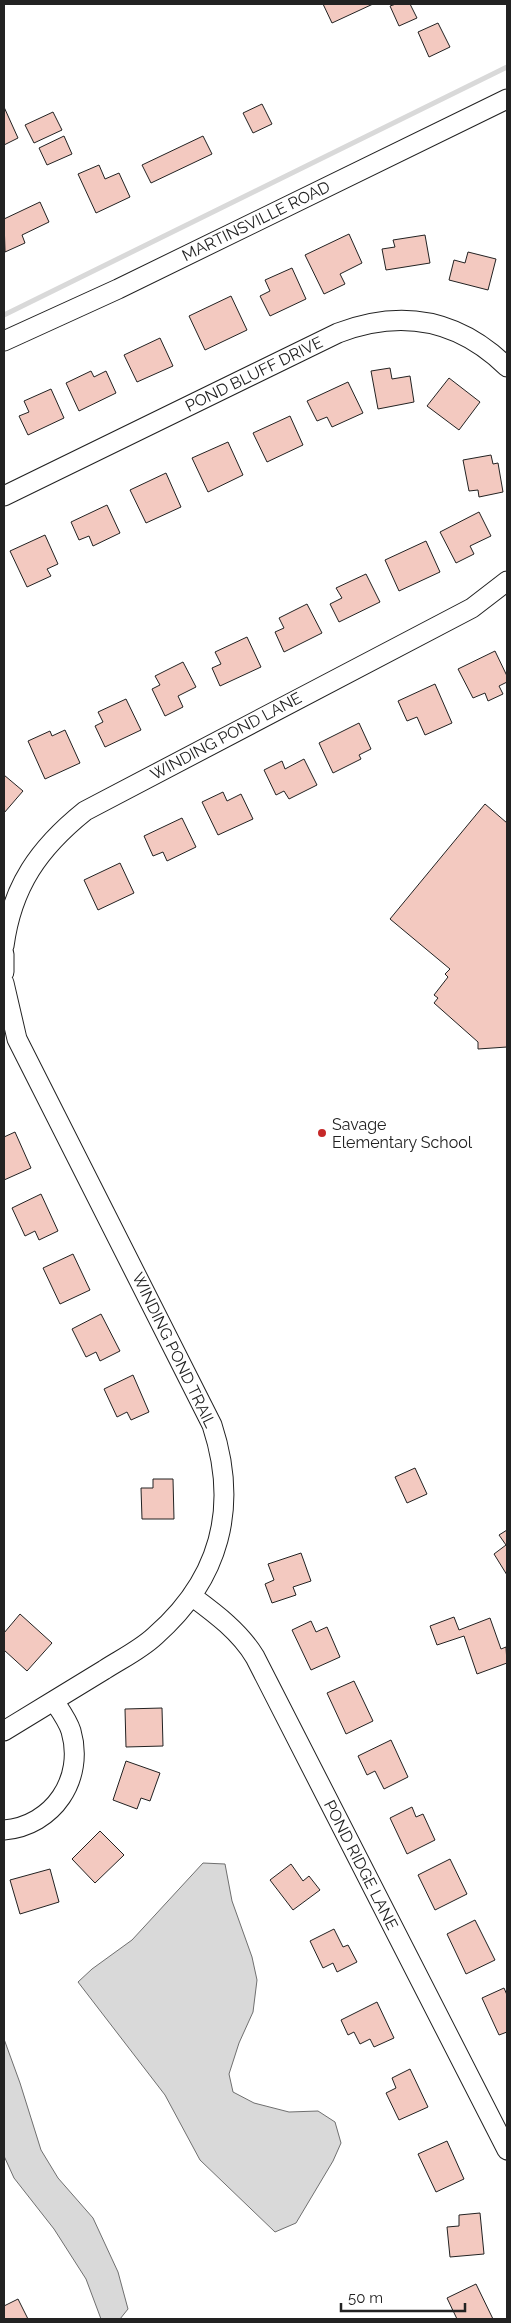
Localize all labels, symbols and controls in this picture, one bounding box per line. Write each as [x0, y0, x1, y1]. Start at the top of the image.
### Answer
street label: MARTINSVILLE ROAD [179, 177, 333, 265]
street label: POND BLUFF DRIVE [182, 332, 326, 416]
street label: WINDING POND LANE [147, 688, 305, 784]
place label: Savage Elementary School [332, 1115, 473, 1152]
marker: Savage Elementary School [316, 1127, 328, 1139]
street label: WINDING POND TRAIL [128, 1269, 220, 1431]
street label: POND RIDGE LANE [320, 1797, 402, 1933]
scale bar [341, 2280, 465, 2312]
text: 50 m [348, 2289, 383, 2307]

